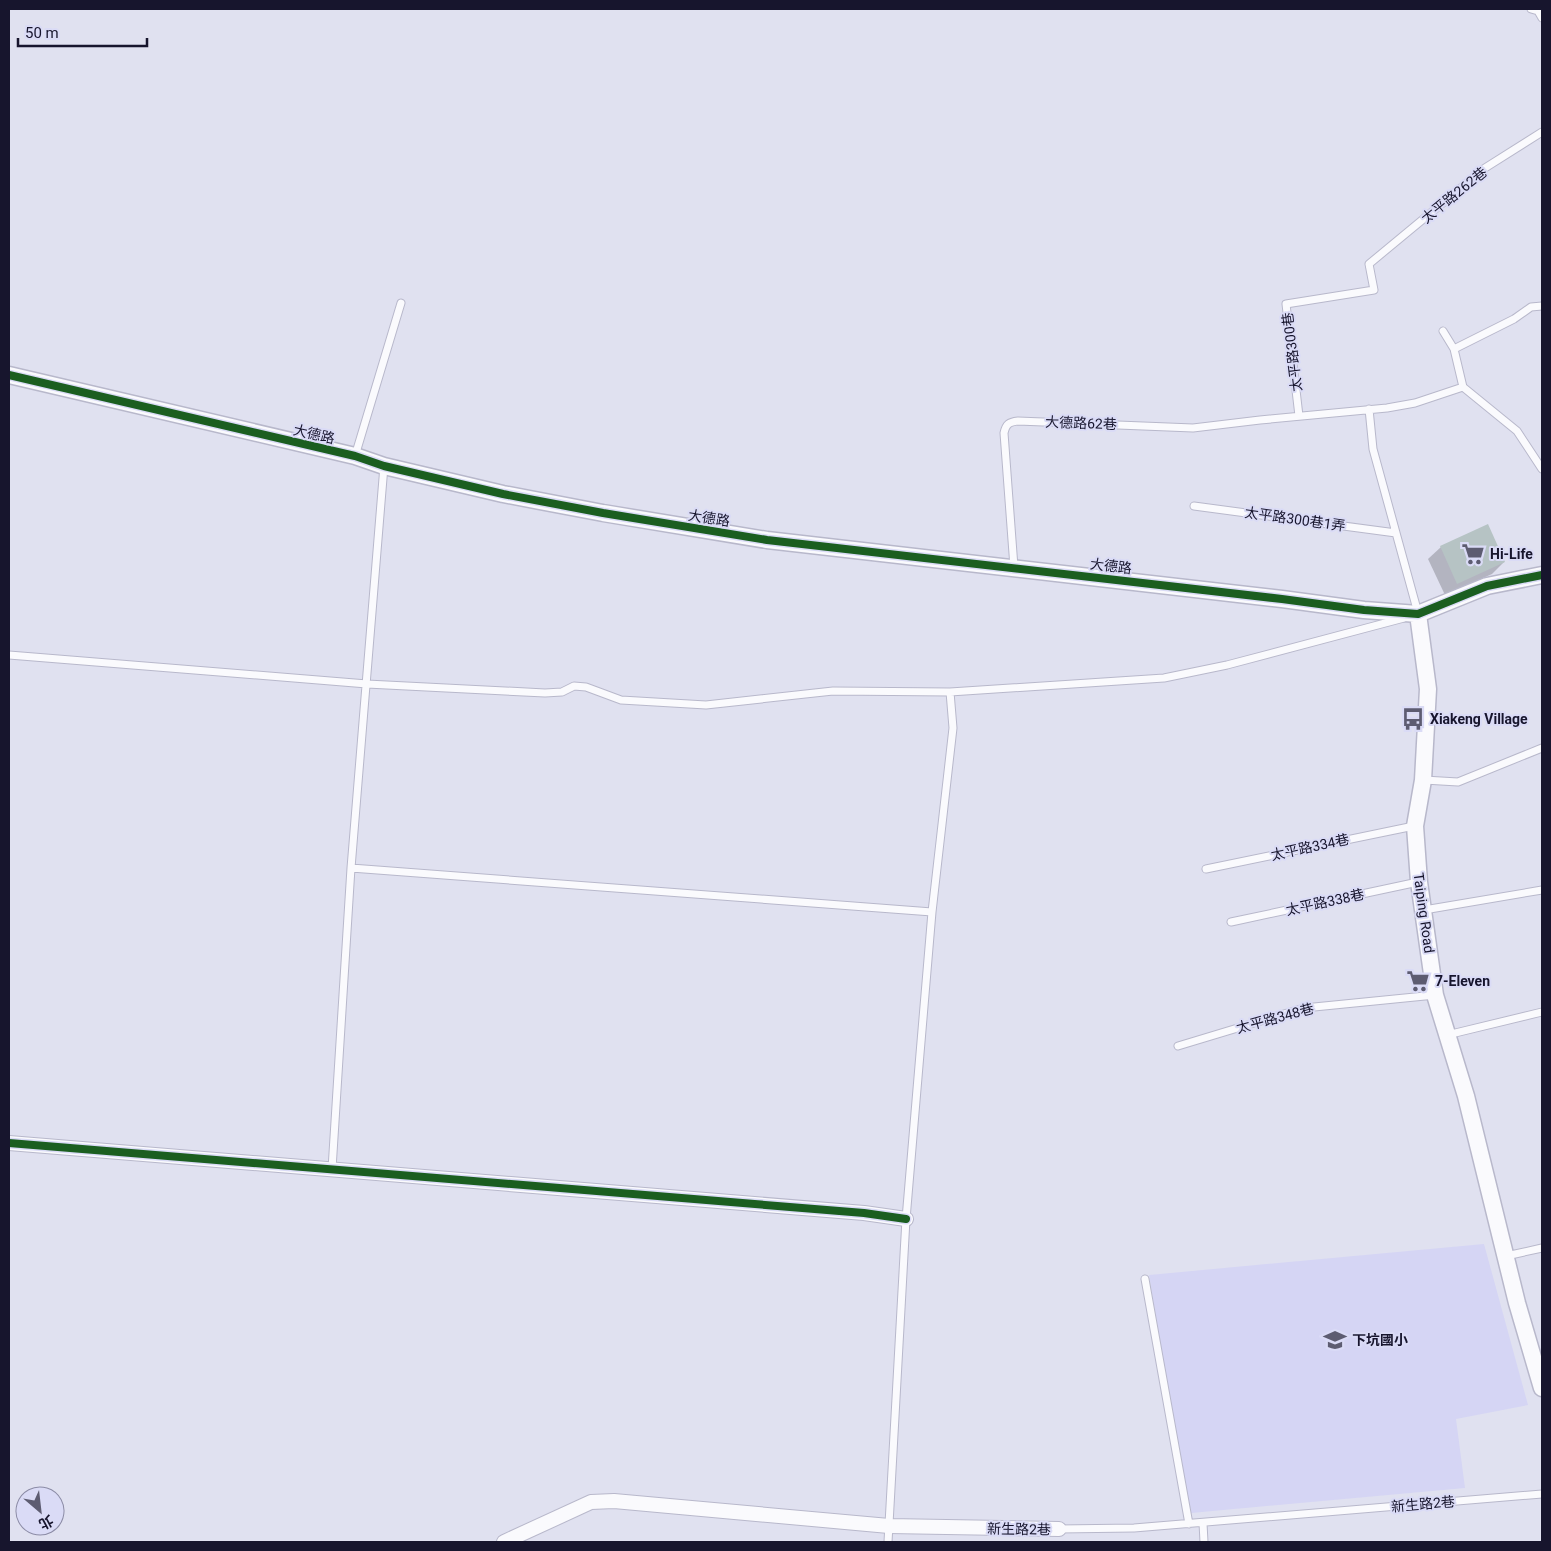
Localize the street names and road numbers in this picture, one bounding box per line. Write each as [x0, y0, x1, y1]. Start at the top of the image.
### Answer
street label: 太平路262巷 [1418, 164, 1490, 226]
street label: 太平路300巷 [1279, 312, 1305, 392]
street label: 大德路62巷 [1045, 414, 1117, 432]
street label: 大德路 [292, 421, 336, 447]
street label: 太平路300巷1弄 [1244, 504, 1346, 534]
street label: 大德路 [687, 507, 731, 529]
street label: 大德路 [1089, 556, 1133, 576]
street label: 太平路334巷 [1269, 831, 1351, 863]
street label: Taiping Road [1410, 872, 1438, 954]
street label: 太平路338巷 [1284, 886, 1366, 918]
street label: 太平路348巷 [1234, 1000, 1316, 1036]
street label: 新生路2巷 [1390, 1493, 1456, 1515]
street label: 新生路2巷 [987, 1520, 1051, 1538]

